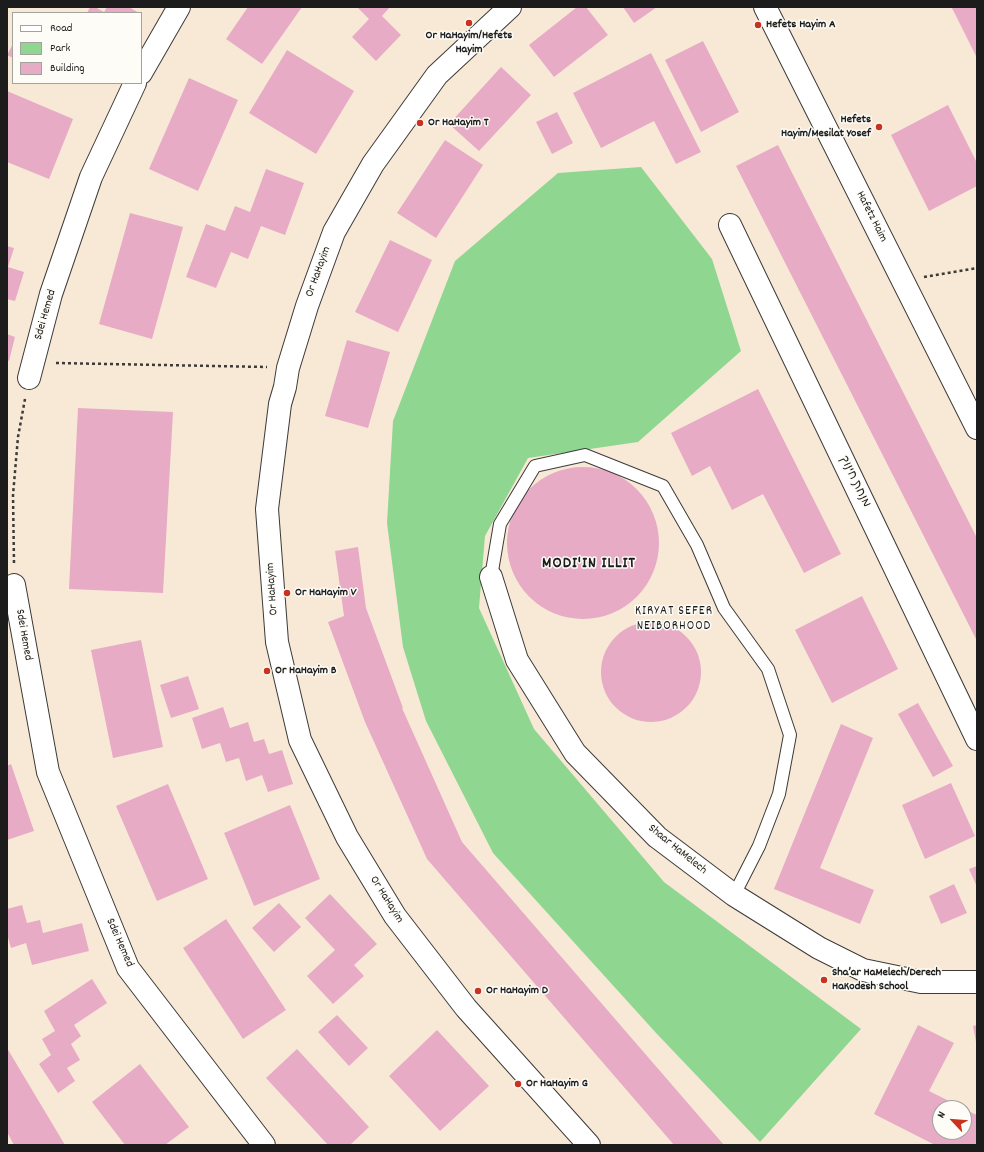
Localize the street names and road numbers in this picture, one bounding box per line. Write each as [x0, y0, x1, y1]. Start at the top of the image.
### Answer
street label: Hafetz Haim [852, 189, 890, 245]
street label: Or HaHayim [303, 245, 335, 299]
street label: Sdei Hemed [32, 288, 60, 342]
street label: מנחת חינוך [835, 454, 873, 510]
street label: Or HaHayim [264, 562, 282, 616]
street label: Sdei Hemed [11, 608, 35, 662]
street label: Shaar HaMelech [645, 822, 709, 878]
street label: Or HaHayim [366, 874, 406, 926]
street label: Sdei Hemed [102, 916, 136, 970]

